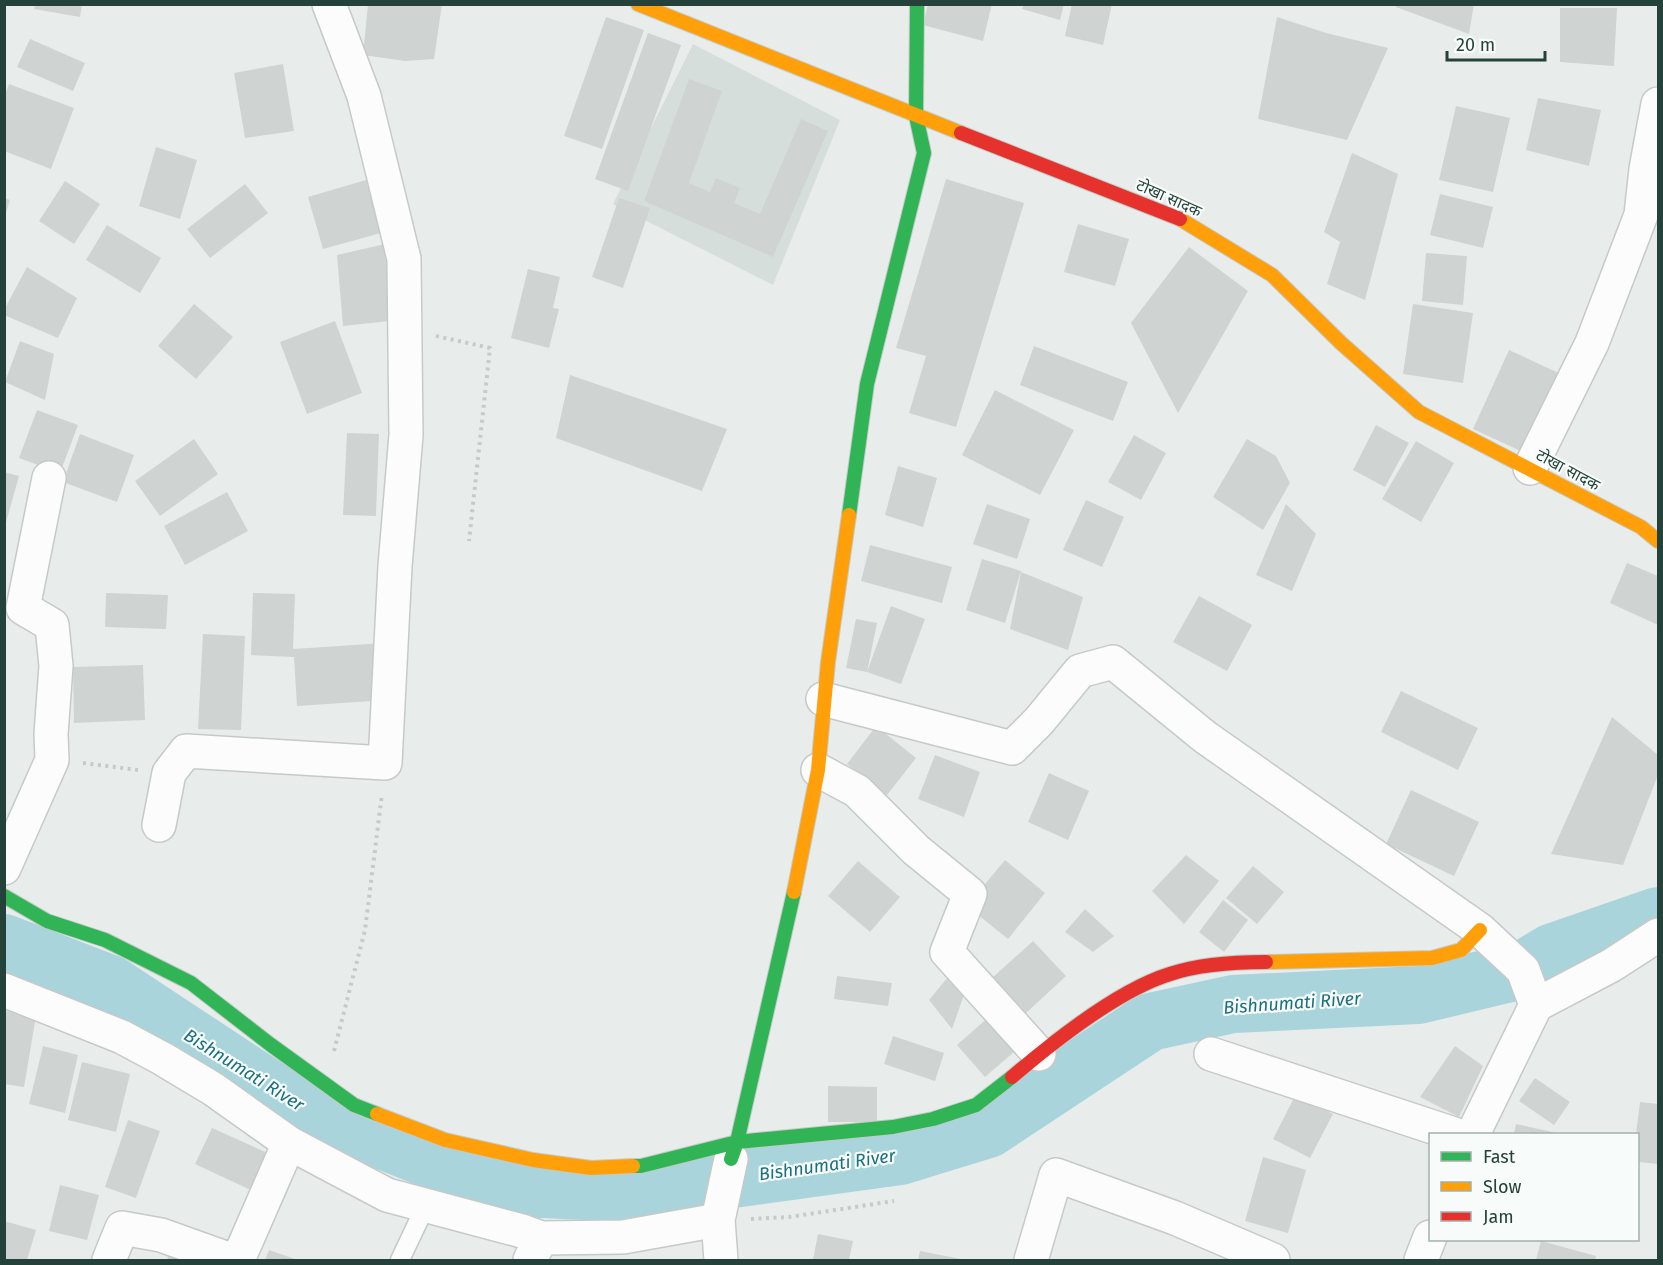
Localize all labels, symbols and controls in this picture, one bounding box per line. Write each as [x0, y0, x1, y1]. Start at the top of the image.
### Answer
scale bar [1447, 24, 1544, 62]
text: 20 m [1456, 34, 1495, 56]
street label: टोखा सादक [1133, 175, 1205, 221]
street label: टोखा सादक [1533, 445, 1604, 495]
water label: Bishnumati River [1223, 987, 1363, 1019]
water label: Bishnumati River [180, 1024, 309, 1116]
legend [1429, 1133, 1639, 1241]
water label: Bishnumati River [757, 1144, 898, 1185]
text: Fast [1483, 1146, 1516, 1168]
text: Slow [1483, 1176, 1522, 1198]
text: Jam [1483, 1206, 1514, 1228]

